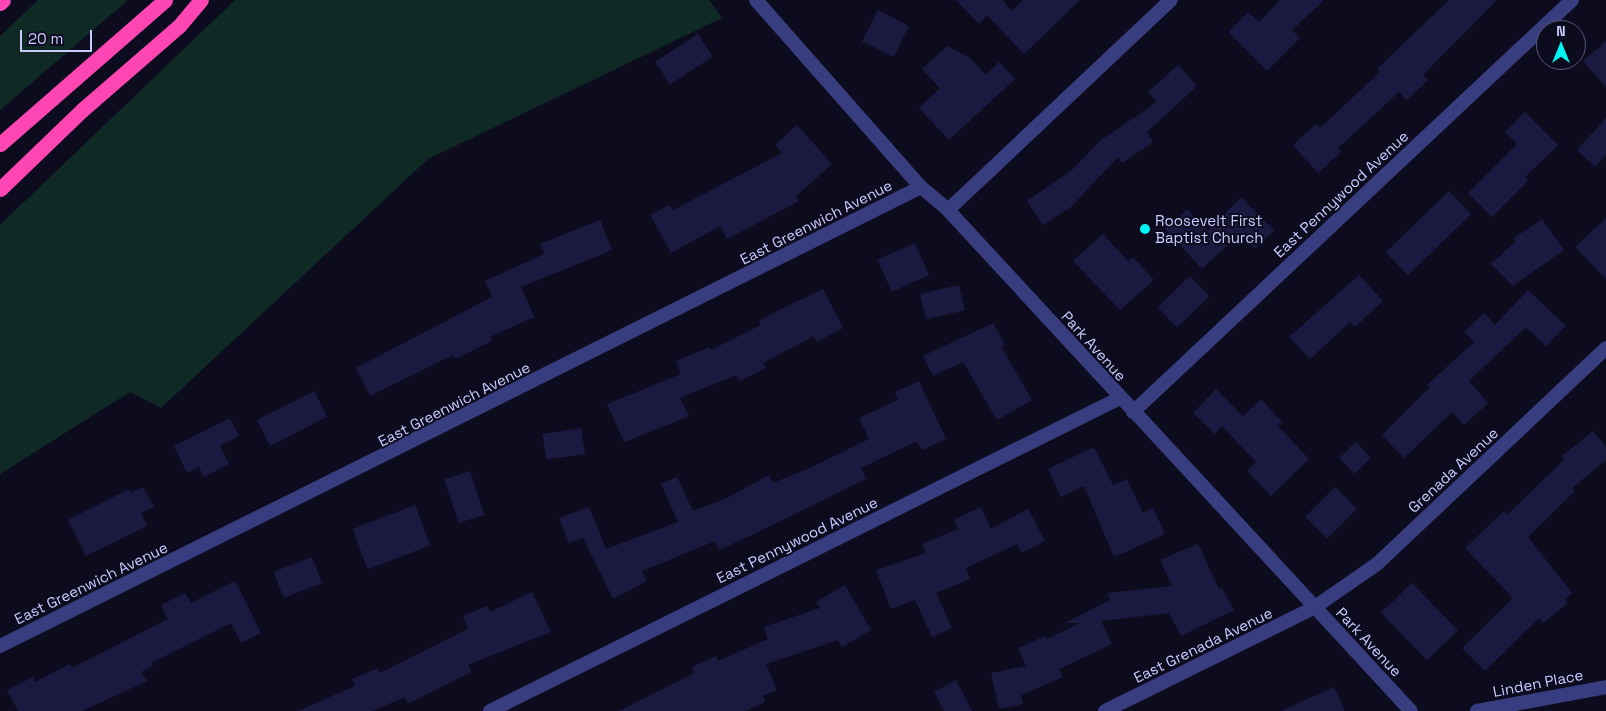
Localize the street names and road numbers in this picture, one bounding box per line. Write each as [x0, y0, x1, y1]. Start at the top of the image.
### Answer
street label: East Pennywood Avenue [1270, 127, 1412, 261]
street label: East Greenwich Avenue [737, 176, 895, 268]
street label: Park Avenue [1058, 307, 1130, 385]
street label: East Greenwich Avenue [375, 358, 533, 450]
street label: Grenada Avenue [1404, 424, 1502, 516]
street label: East Pennywood Avenue [713, 493, 881, 587]
street label: East Greenwich Avenue [11, 538, 171, 628]
street label: East Grenada Avenue [1131, 604, 1275, 686]
street label: Park Avenue [1332, 604, 1406, 680]
street label: Linden Place [1491, 665, 1585, 701]

